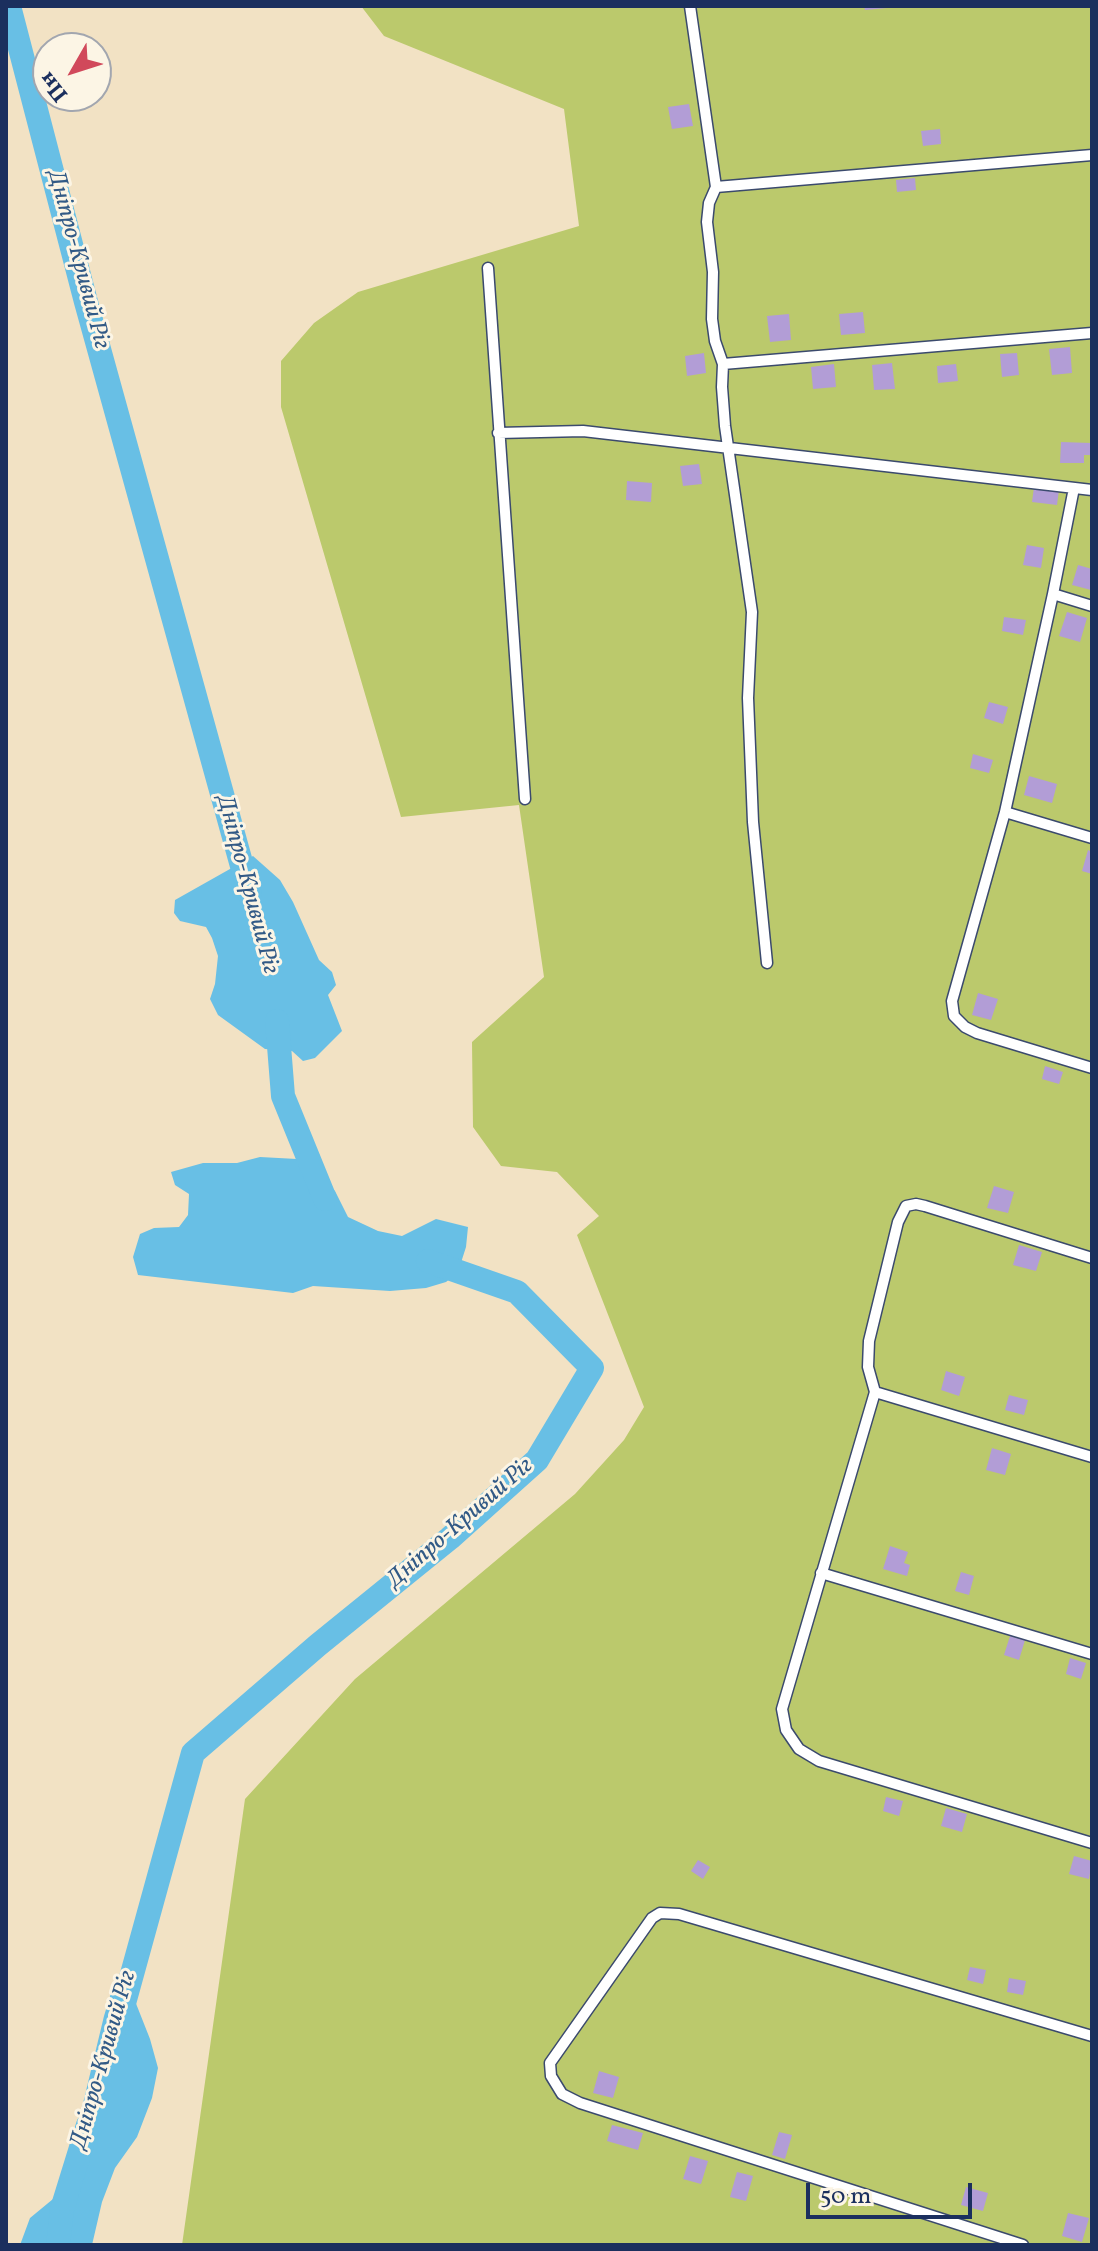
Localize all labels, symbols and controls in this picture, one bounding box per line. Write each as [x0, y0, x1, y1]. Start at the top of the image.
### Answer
north arrow [32, 32, 112, 112]
text: Пн [33, 64, 76, 108]
water label: Дніпро-Кривий Ріг [39, 167, 115, 353]
water label: Дніпро-Кривий Ріг [208, 792, 284, 978]
water label: Дніпро-Кривий Ріг [382, 1453, 540, 1595]
water label: Дніпро-Кривий Ріг [66, 1967, 144, 2153]
scale bar [810, 2167, 976, 2217]
text: 50 m [820, 2180, 872, 2214]

